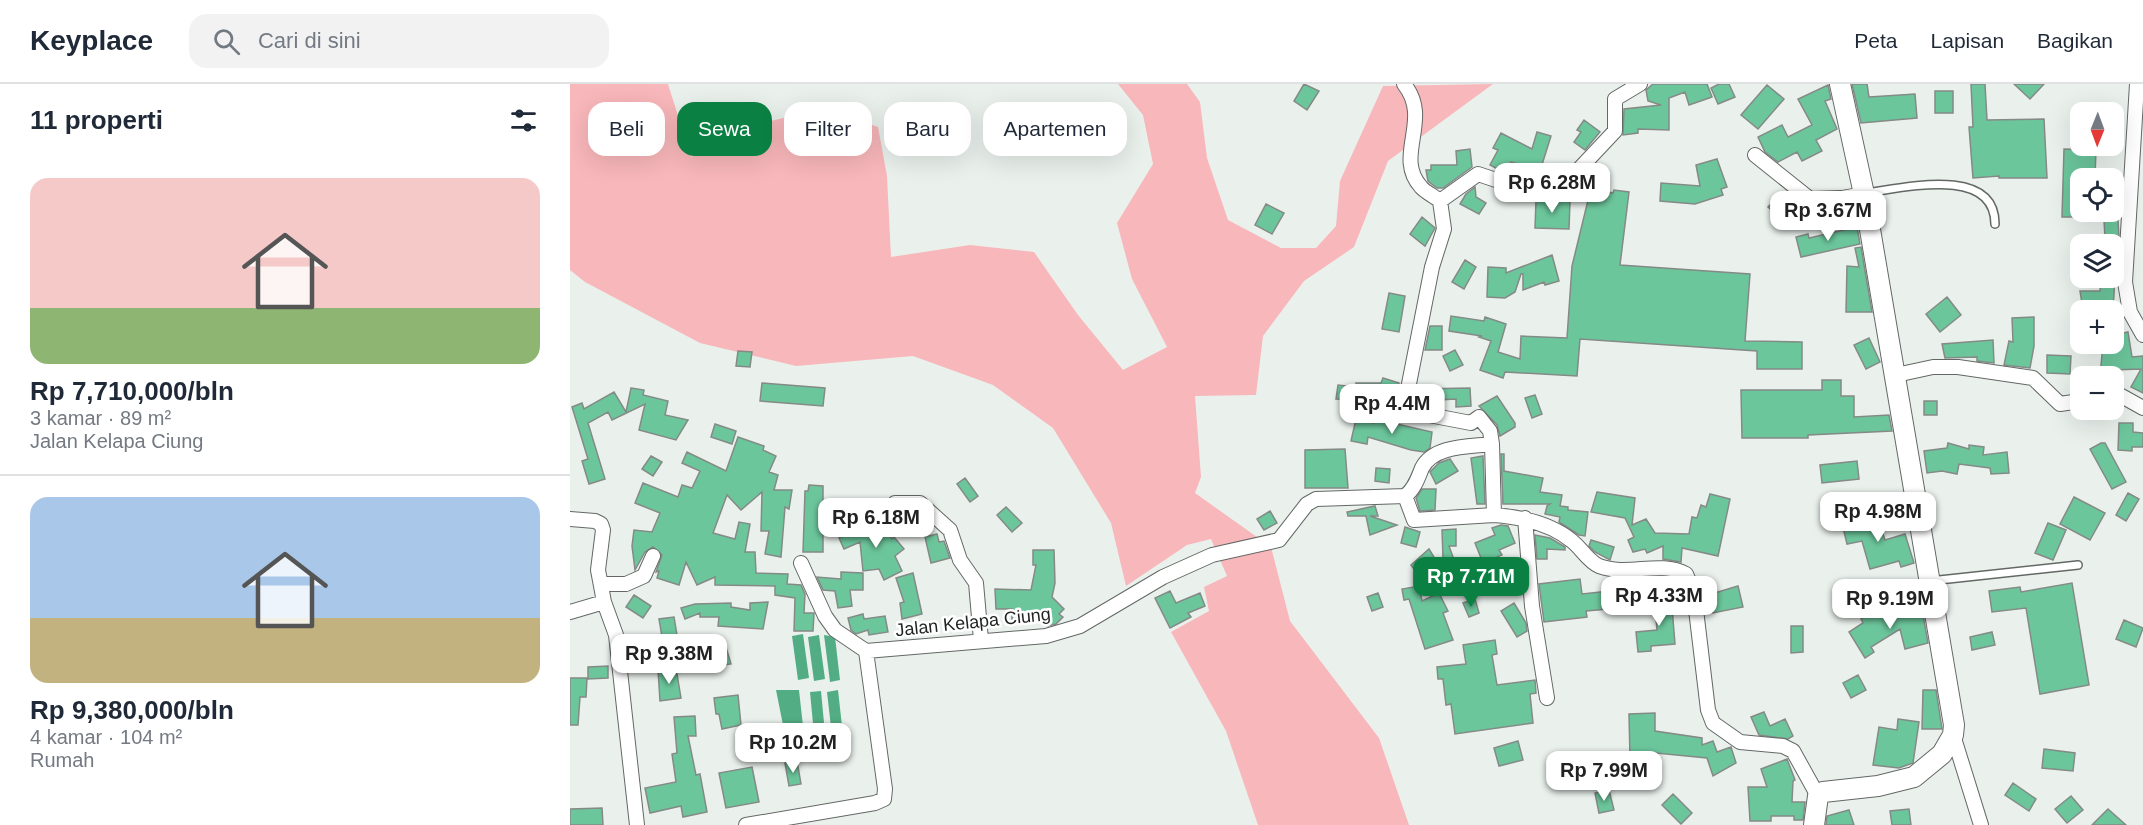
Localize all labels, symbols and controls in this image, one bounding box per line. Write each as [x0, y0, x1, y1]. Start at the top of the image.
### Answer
search box [189, 14, 609, 68]
text: Keyplace [30, 25, 153, 56]
icon: search [210, 25, 243, 58]
text: Cari di sini [258, 28, 361, 53]
text: Peta [1854, 29, 1898, 52]
text: Lapisan [1931, 29, 2004, 52]
text: Bagikan [2037, 29, 2113, 52]
chip: Beli [588, 102, 665, 156]
chip: Sewa [677, 102, 772, 156]
chip: Filter [784, 102, 872, 156]
chip: Baru [884, 102, 971, 156]
chip: Apartemen [983, 102, 1127, 156]
north arrow [2070, 102, 2124, 156]
map controls [2070, 102, 2124, 420]
icon: filters [507, 104, 540, 137]
text: 11 properti [30, 105, 163, 135]
pin: Rp 6.28M [1490, 163, 1614, 214]
button: locate [2070, 168, 2124, 222]
text: Rp 6.28M [1508, 171, 1596, 193]
pin: Rp 3.67M [1766, 191, 1890, 242]
text: Rp 3.67M [1784, 199, 1872, 221]
icon: home [231, 217, 339, 325]
button: layers [2070, 234, 2124, 288]
button: + [2070, 300, 2124, 354]
button: − [2070, 366, 2124, 420]
text: Rp 7,710,000/bln [30, 376, 234, 406]
pin: Rp 4.4M [1337, 384, 1447, 435]
text: Rp 4.4M [1354, 392, 1430, 414]
text: 3 kamar · 89 m² [30, 407, 171, 429]
text: Jalan Kelapa Ciung [30, 430, 203, 452]
pin: Rp 4.98M [1816, 492, 1940, 543]
pin: Rp 6.18M [814, 498, 938, 549]
text: Rp 4.98M [1834, 500, 1922, 522]
text: Rp 6.18M [832, 506, 920, 528]
icon: home [231, 536, 339, 644]
pin: Rp 7.71M [1409, 557, 1533, 608]
text: Rp 7.71M [1427, 565, 1515, 587]
pin: Rp 4.33M [1597, 576, 1721, 627]
pin: Rp 9.19M [1828, 579, 1952, 630]
text: Rp 4.33M [1615, 584, 1703, 606]
text: Rp 9.19M [1846, 587, 1934, 609]
street label: Jalan Kelapa Ciung [894, 604, 1052, 640]
pin: Rp 9.38M [607, 634, 731, 685]
text: Rp 9.38M [625, 642, 713, 664]
text: Rp 9,380,000/bln [30, 695, 234, 725]
pin: Rp 10.2M [731, 723, 855, 774]
text: 4 kamar · 104 m² [30, 726, 182, 748]
text: Rp 10.2M [749, 731, 837, 753]
text: Rumah [30, 749, 94, 771]
pin: Rp 7.99M [1542, 751, 1666, 802]
text: Rp 7.99M [1560, 759, 1648, 781]

